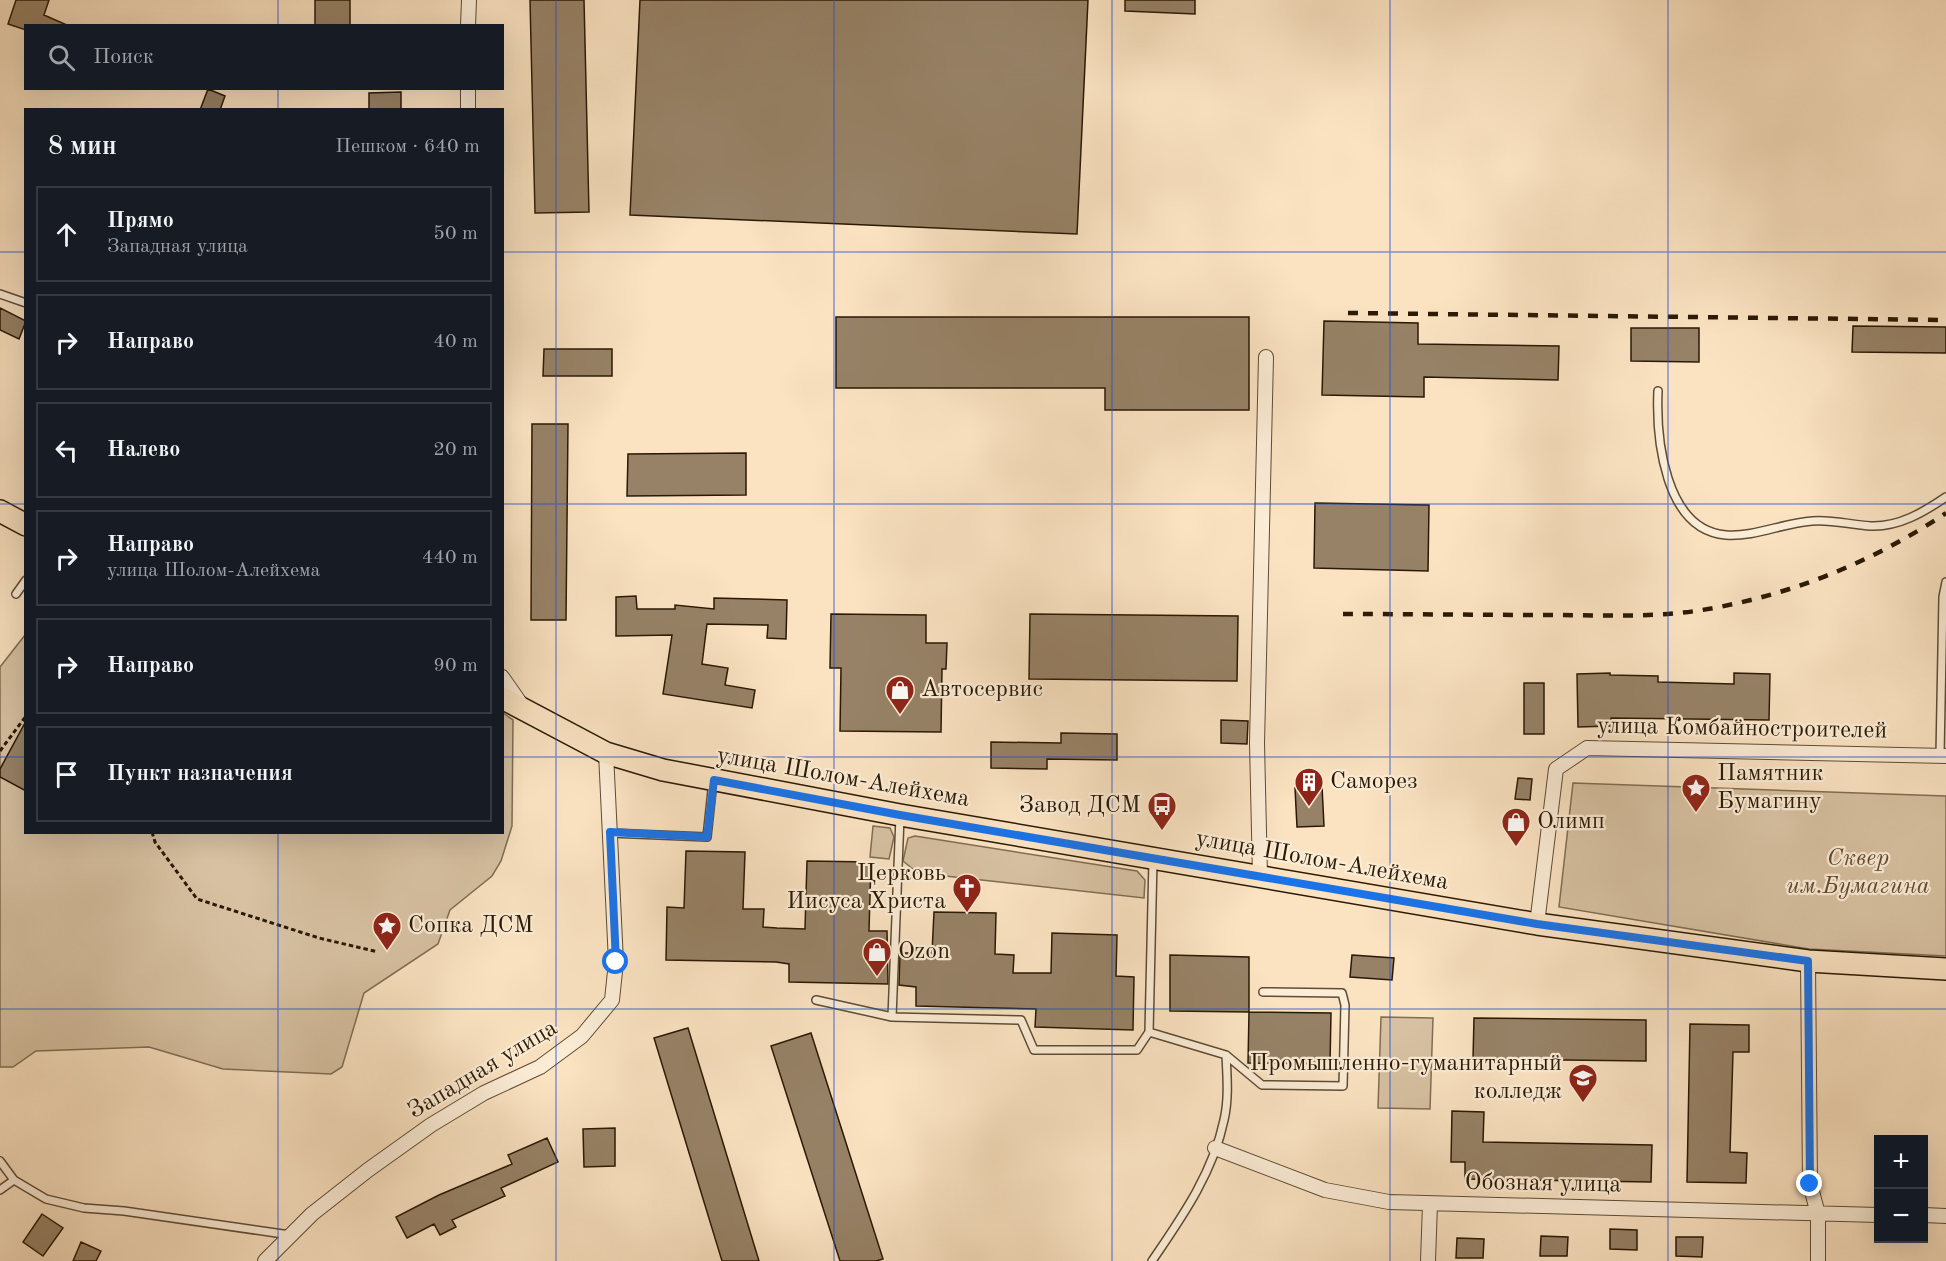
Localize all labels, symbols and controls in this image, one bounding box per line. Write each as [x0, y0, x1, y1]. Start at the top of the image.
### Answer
search box [24, 24, 504, 90]
icon: search [45, 41, 78, 74]
text: Поиск [93, 46, 154, 68]
text: 8 мин [48, 134, 117, 160]
text: Пешком · 640 m [335, 137, 480, 157]
text: Прямо [107, 210, 174, 232]
icon: ahead [50, 218, 83, 251]
text: 50 m [433, 224, 478, 244]
text: Западная улица [107, 237, 248, 257]
icon: right [50, 326, 83, 359]
text: Направо [107, 331, 194, 353]
text: 40 m [433, 332, 478, 352]
icon: left [50, 434, 83, 467]
text: Налево [107, 439, 180, 461]
text: 20 m [433, 440, 478, 460]
text: Направо [107, 534, 194, 556]
icon: right [50, 542, 83, 575]
text: 440 m [422, 548, 478, 568]
text: улица Шолом-Алейхема [107, 561, 320, 581]
icon: right [50, 650, 83, 683]
text: Направо [107, 655, 194, 677]
text: 90 m [433, 656, 478, 676]
shop icon: Автосервис [884, 674, 916, 716]
place label: Автосервис [921, 678, 1043, 702]
street label: улица Комбайностроителей [1597, 714, 1887, 744]
street label: улица Шолом-Алейхема [715, 744, 971, 812]
icon: arrive [50, 758, 83, 791]
place label: Памятник Бумагину [1717, 762, 1824, 814]
text: Пункт назначения [107, 763, 293, 785]
building icon: Саморез [1293, 766, 1325, 808]
place label: Саморез [1330, 770, 1418, 794]
place icon: Памятник Бумагину [1680, 772, 1712, 814]
bus stop icon: Завод ДСМ [1146, 790, 1178, 832]
place label: Завод ДСМ [1019, 794, 1141, 818]
shop icon: Олимп [1500, 806, 1532, 848]
place label: Олимп [1537, 810, 1605, 834]
street label: улица Шолом-Алейхема [1194, 827, 1450, 895]
park label: Сквер им.Бумагина [1786, 847, 1930, 899]
place label: Церковь Иисуса Христа [787, 862, 946, 914]
church icon: Церковь Иисуса Христа [951, 872, 983, 914]
place icon: Сопка ДСМ [371, 910, 403, 952]
place label: Сопка ДСМ [408, 914, 534, 938]
shop icon: Ozon [861, 936, 893, 978]
place label: Ozon [898, 940, 950, 964]
route start [602, 948, 628, 974]
street label: Западная улица [404, 1016, 562, 1124]
place label: Промышленно-гуманитарный колледж [1249, 1052, 1562, 1104]
school or university icon: Промышленно-гуманитарный колледж [1567, 1062, 1599, 1104]
map controls [1874, 1135, 1928, 1243]
button: + [1874, 1135, 1928, 1189]
route end [1796, 1170, 1822, 1196]
street label: Обозная улица [1464, 1171, 1622, 1197]
button: − [1874, 1189, 1928, 1243]

